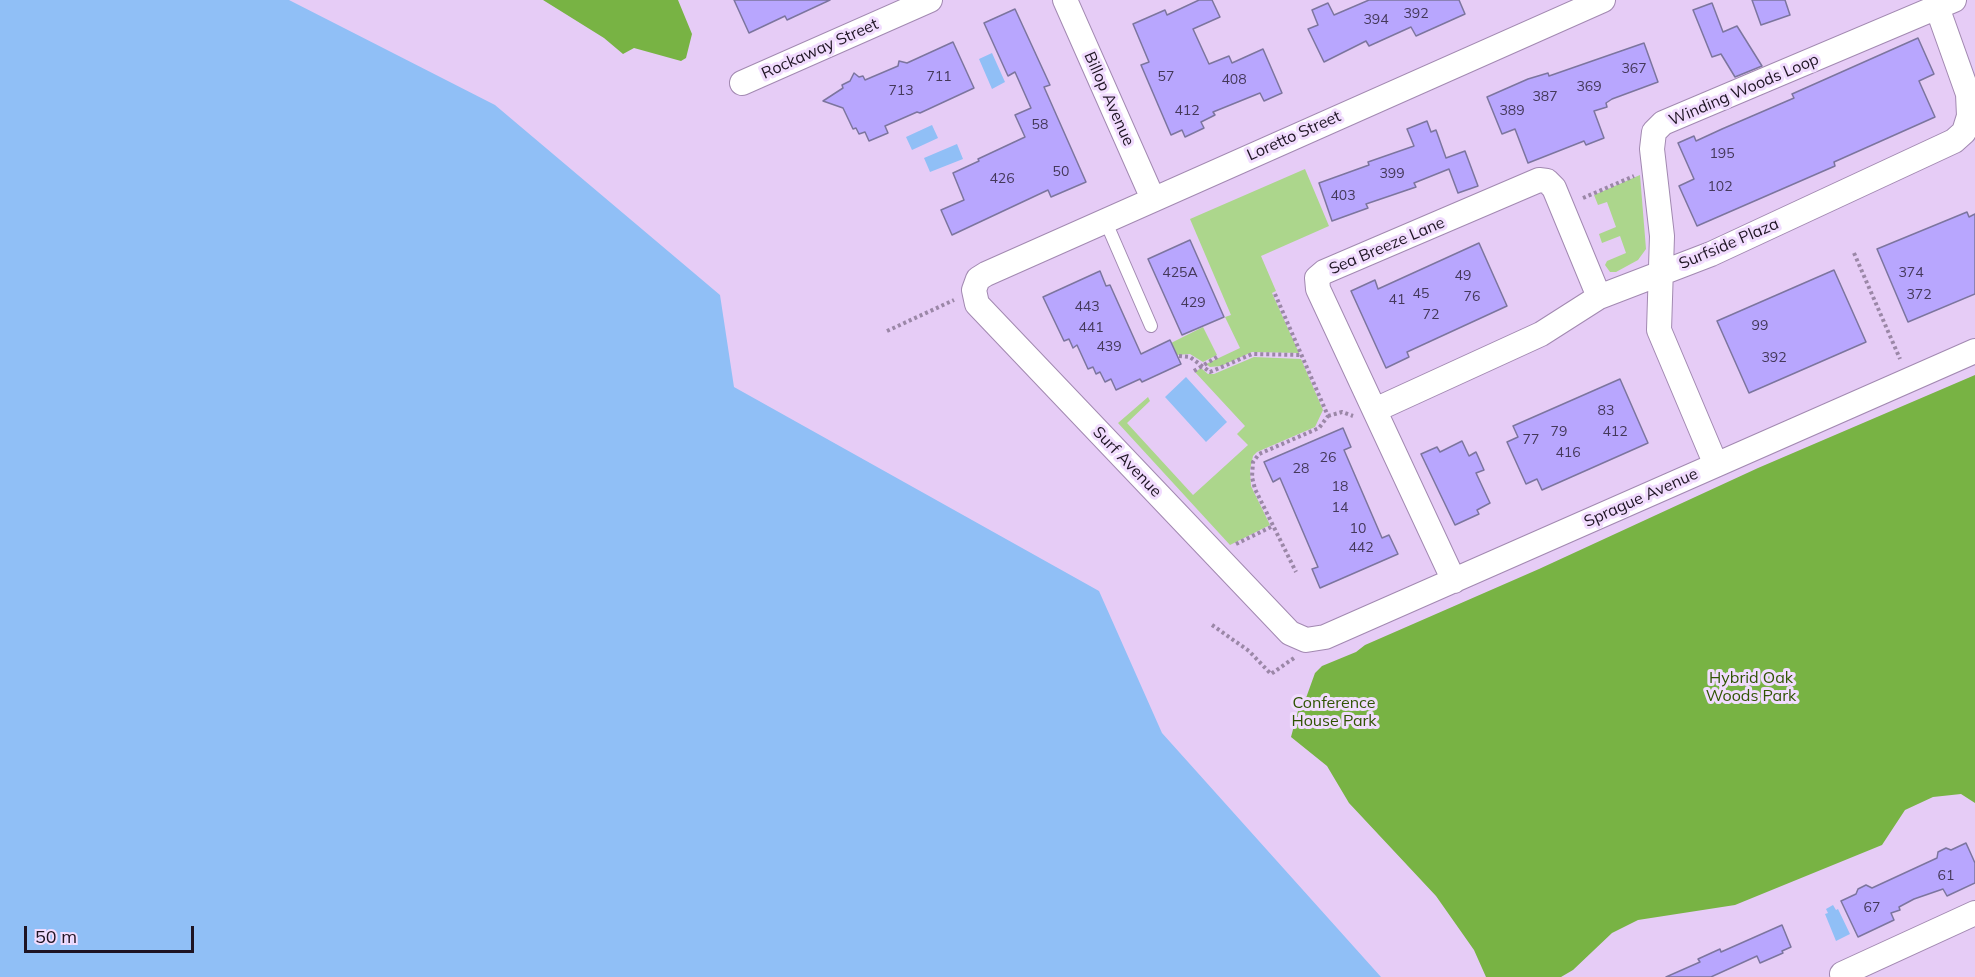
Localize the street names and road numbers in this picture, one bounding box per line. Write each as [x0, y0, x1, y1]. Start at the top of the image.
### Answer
street label: Rockaway Street [759, 15, 881, 83]
street label: Billop Avenue [1080, 49, 1138, 149]
street label: Winding Woods Loop [1666, 50, 1822, 130]
street label: Loretto Street [1244, 107, 1344, 165]
street label: Sea Breeze Lane [1326, 213, 1448, 279]
street label: Surfside Plaza [1676, 214, 1782, 274]
street label: Surf Avenue [1089, 423, 1165, 501]
street label: Sprague Avenue [1581, 464, 1701, 532]

